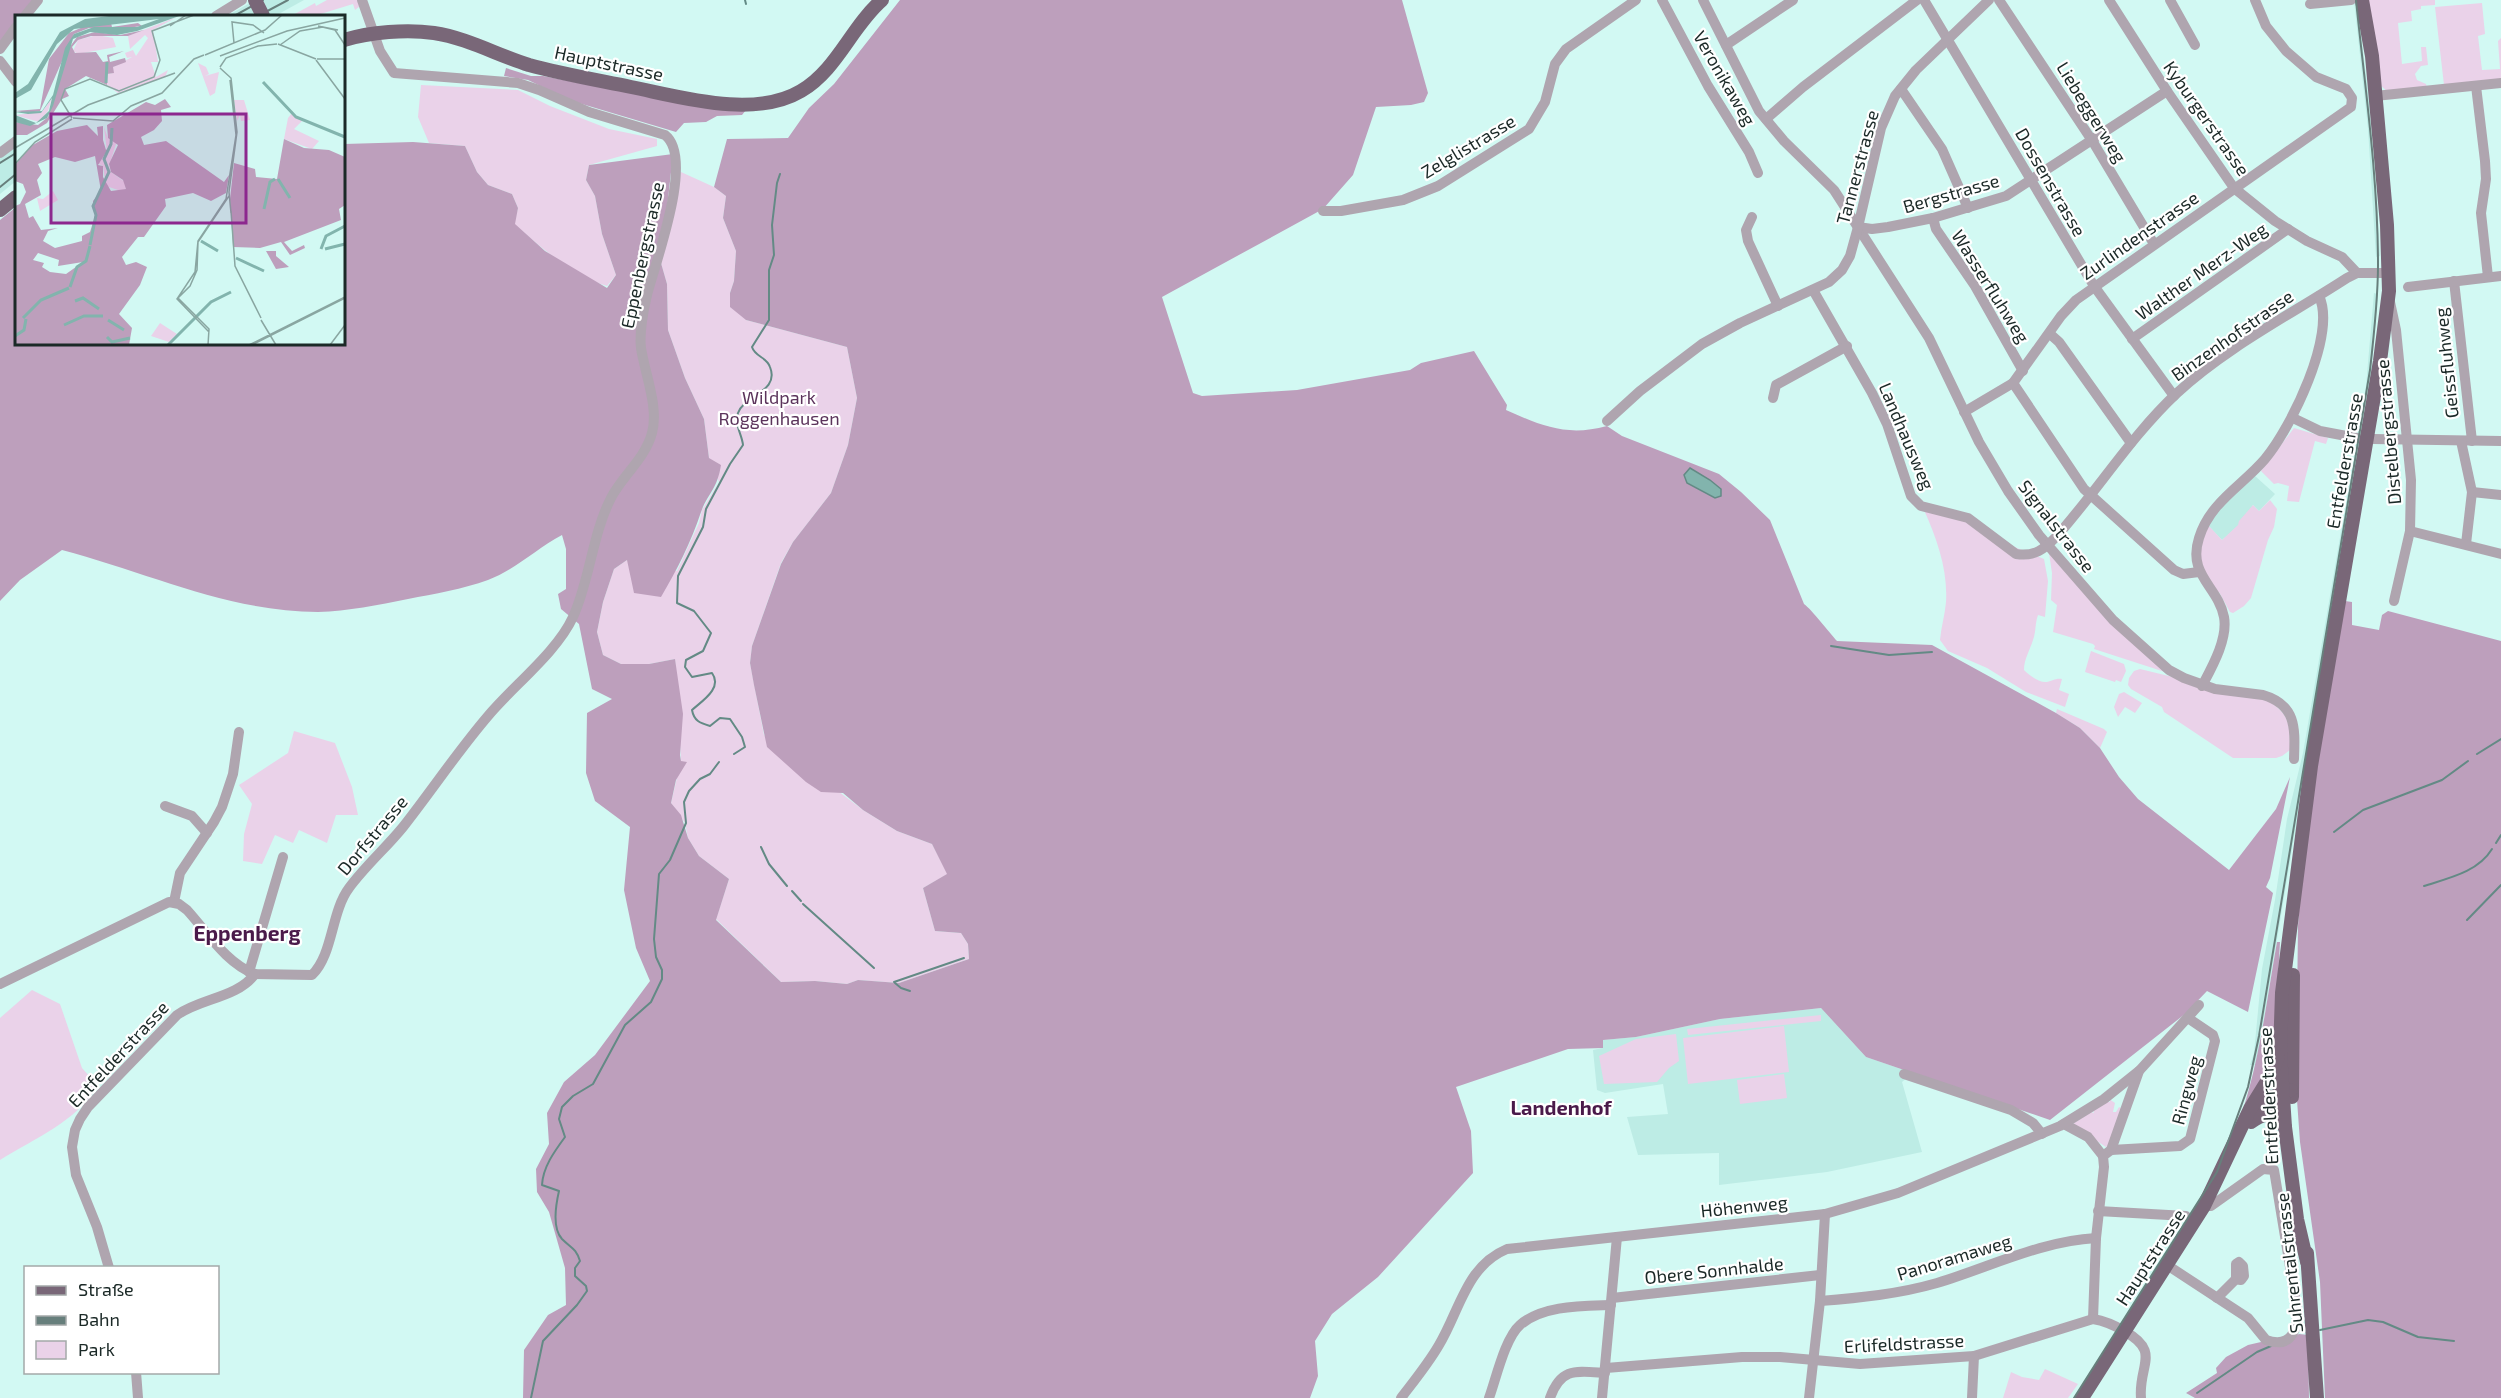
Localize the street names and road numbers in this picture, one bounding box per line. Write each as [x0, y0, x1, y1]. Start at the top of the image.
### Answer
street label: Veronikaweg [1689, 27, 1761, 129]
street label: Hauptstrasse [553, 41, 665, 85]
street label: Kyburgerstrasse [2159, 56, 2255, 180]
street label: Liebeggerweg [2052, 58, 2132, 166]
street label: Tannerstrasse [1831, 107, 1883, 227]
street label: Zelglistrasse [1417, 109, 1519, 183]
street label: Dossenstrasse [2011, 124, 2091, 240]
street label: Bergstrasse [1900, 169, 2002, 217]
street label: Eppenbergstrasse [616, 180, 668, 330]
street label: Zurlindenstrasse [2076, 186, 2202, 284]
street label: Walther Merz-Weg [2131, 217, 2271, 325]
street label: Wasserfluhweg [1947, 225, 2035, 347]
street label: Binzenhofstrasse [2167, 285, 2297, 385]
street label: Geissfluhweg [2429, 307, 2463, 419]
street label: Distelbergstrasse [2371, 359, 2405, 505]
street label: Landhausweg [1875, 379, 1939, 493]
street label: Entfelderstrasse [2321, 391, 2367, 531]
street label: Signalstrasse [2014, 475, 2100, 577]
street label: Dorfstrasse [332, 791, 412, 879]
street label: Entfelderstrasse [63, 996, 173, 1112]
street label: Entfelderstrasse [2253, 1027, 2283, 1165]
street label: Ringweg [2166, 1053, 2206, 1127]
street label: Höhenweg [1699, 1190, 1789, 1222]
street label: Suhrentalstrasse [2271, 1192, 2307, 1334]
street label: Hauptstrasse [2111, 1205, 2189, 1309]
street label: Panoramaweg [1894, 1229, 2014, 1285]
street label: Obere Sonnhalde [1643, 1252, 1785, 1288]
street label: Erlifeldstrasse [1843, 1329, 1965, 1357]

